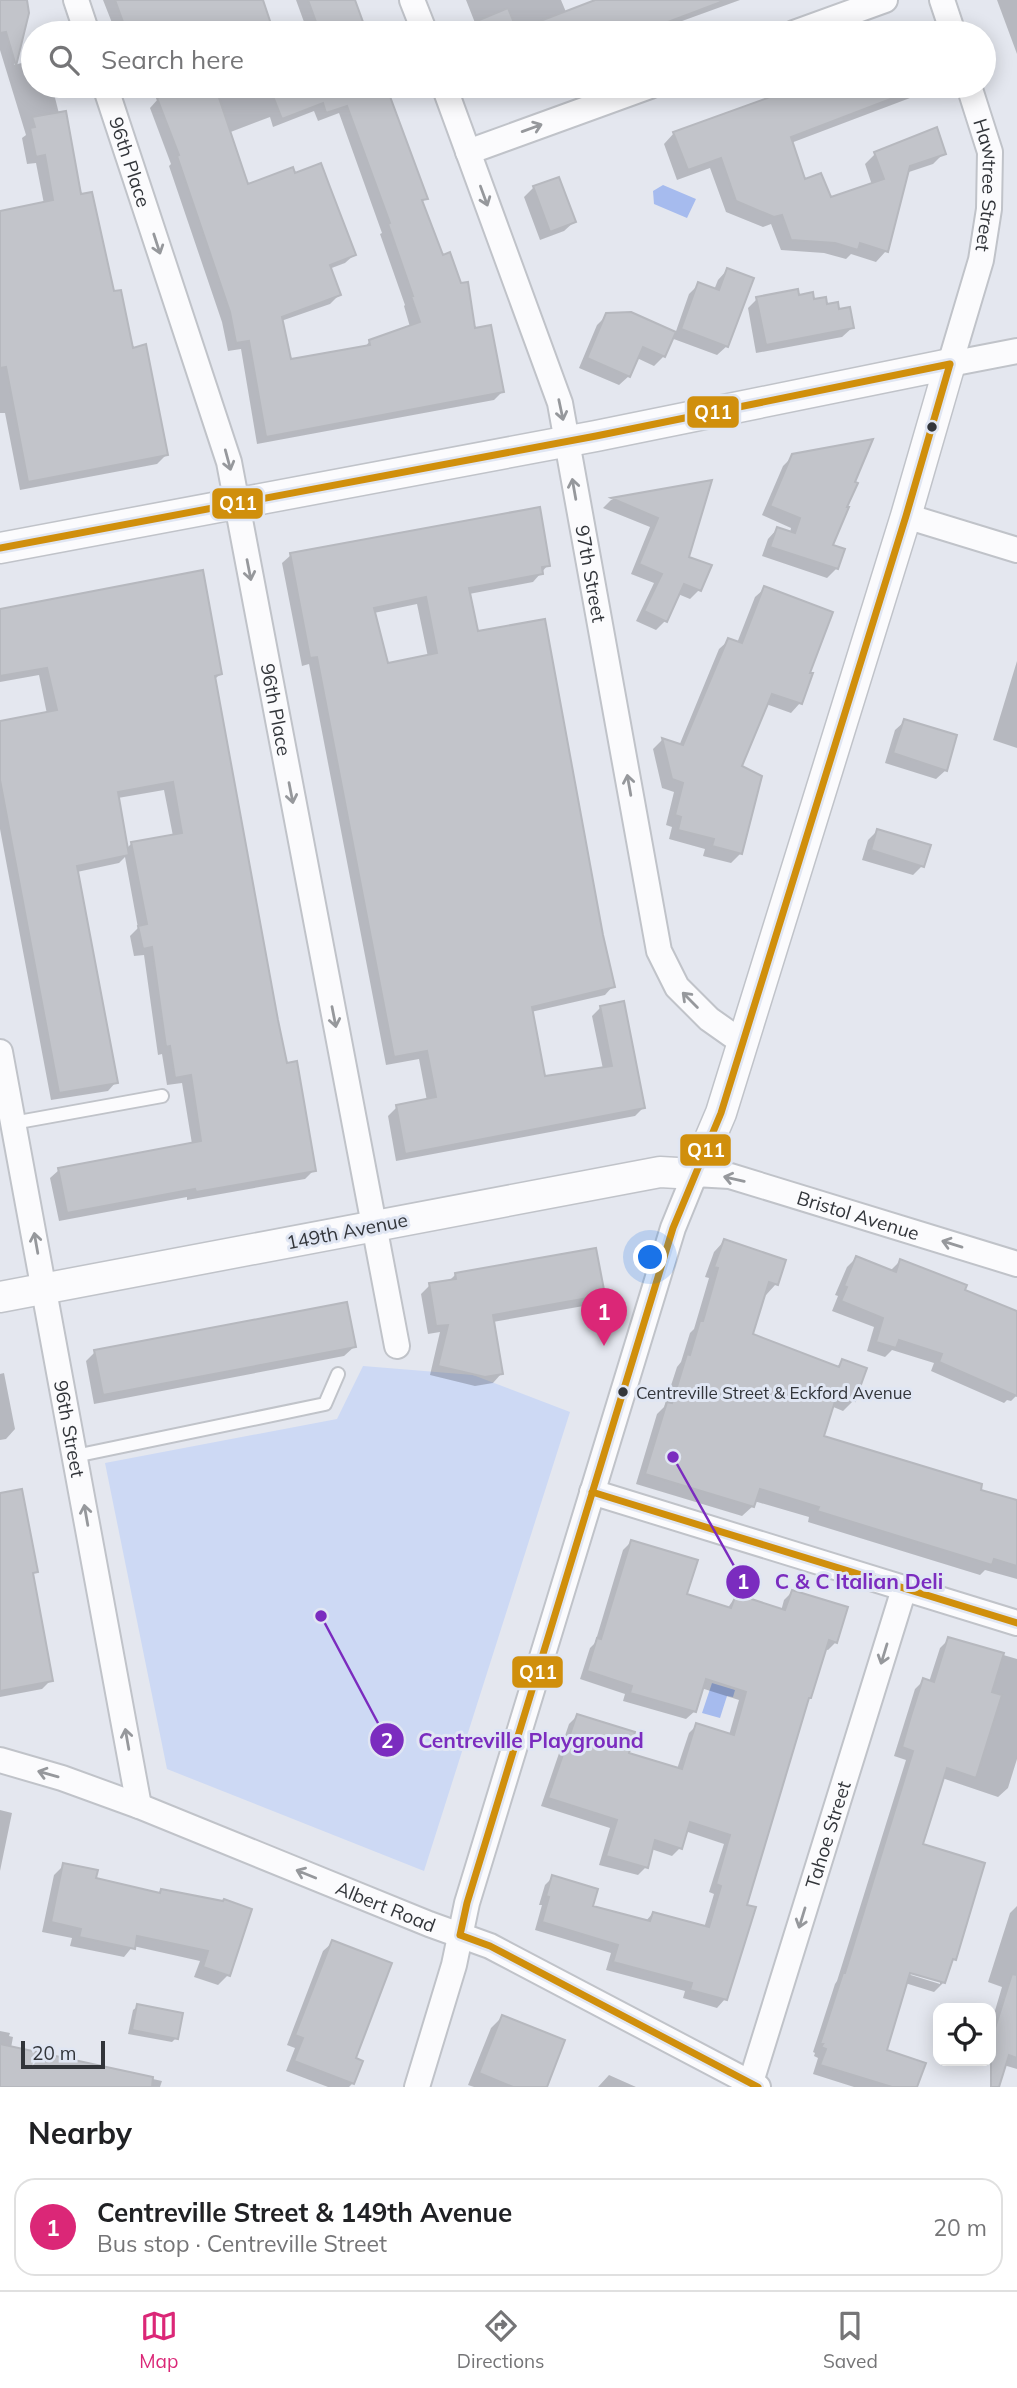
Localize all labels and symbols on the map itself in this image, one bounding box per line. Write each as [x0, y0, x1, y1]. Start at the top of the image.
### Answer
street label: 96th Place [104, 114, 156, 210]
street label: Hawtree Street [968, 116, 1004, 254]
one-way arrow [521, 121, 543, 134]
one-way arrow [479, 184, 492, 206]
one-way arrow [152, 232, 164, 254]
line badge: Q11 [686, 395, 740, 429]
one-way arrow [554, 398, 568, 421]
text: Q11 [694, 400, 732, 424]
unlabelled marker [925, 420, 939, 434]
one-way arrow [222, 448, 235, 471]
one-way arrow [567, 478, 581, 501]
line badge: Q11 [211, 487, 264, 520]
text: Q11 [219, 491, 257, 515]
street label: 97th Street [570, 523, 611, 624]
one-way arrow [242, 558, 256, 581]
street label: 96th Place [256, 662, 297, 758]
one-way arrow [621, 774, 635, 797]
one-way arrow [285, 781, 298, 804]
one-way arrow [681, 992, 698, 1009]
one-way arrow [327, 1005, 341, 1028]
line badge: Q11 [679, 1133, 732, 1167]
text: Q11 [687, 1138, 725, 1162]
one-way arrow [723, 1171, 746, 1185]
street label: Bristol Avenue [794, 1185, 922, 1245]
street label: 149th Avenue [284, 1207, 410, 1255]
one-way arrow [29, 1232, 42, 1255]
one-way arrow [941, 1237, 963, 1249]
your location [633, 1240, 667, 1274]
pin: 1 [581, 1288, 627, 1346]
street label: 96th Street [49, 1378, 90, 1479]
place label: Centreville Street & Eckford Avenue [636, 1382, 912, 1403]
marker: Centreville Street & Eckford Avenue [616, 1385, 630, 1399]
one-way arrow [78, 1504, 92, 1527]
callout: C & C Italian Deli [726, 1561, 957, 1603]
text: 1 [737, 1568, 749, 1594]
text: C & C Italian Deli [775, 1568, 943, 1594]
one-way arrow [876, 1642, 889, 1664]
line badge: Q11 [511, 1655, 564, 1689]
text: Q11 [519, 1660, 557, 1684]
callout: Centreville Playground [370, 1719, 658, 1761]
text: 2 [381, 1727, 393, 1753]
text: Centreville Playground [418, 1727, 644, 1753]
one-way arrow [120, 1728, 133, 1751]
one-way arrow [37, 1766, 59, 1779]
street label: Tahoe Street [800, 1778, 856, 1891]
one-way arrow [295, 1866, 317, 1879]
street label: Albert Road [332, 1875, 439, 1937]
one-way arrow [795, 1907, 808, 1929]
scale bar [21, 2038, 105, 2070]

